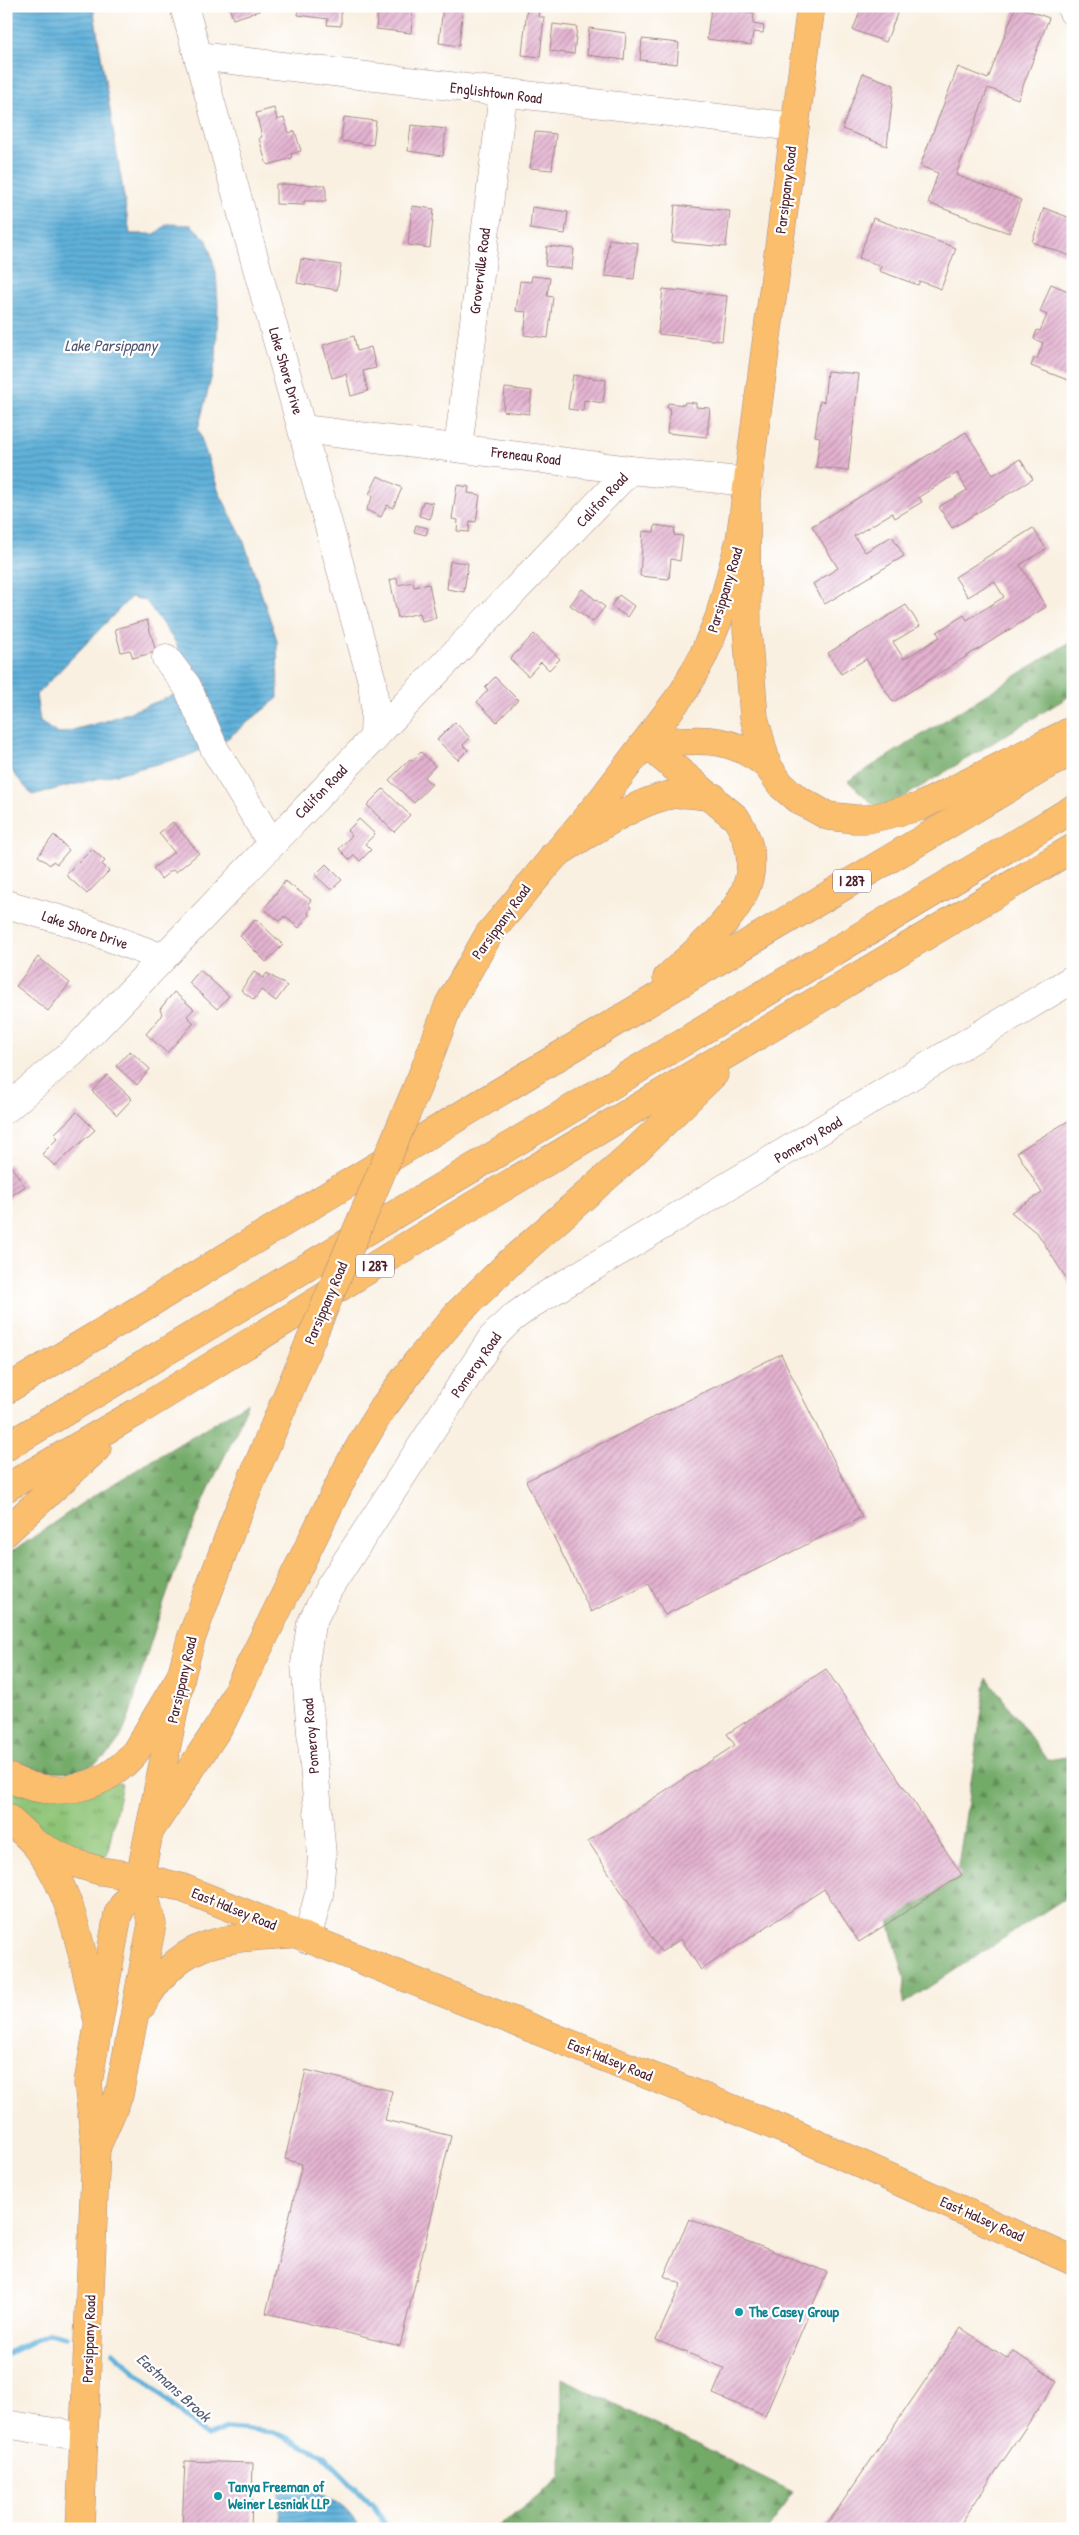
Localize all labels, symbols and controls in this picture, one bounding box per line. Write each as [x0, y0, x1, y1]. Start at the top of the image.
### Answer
street label: Englishtown Road [449, 76, 543, 109]
street label: Parsippany Road [770, 145, 801, 235]
street label: Groverville Road [464, 227, 495, 315]
street label: Lake Shore Drive [264, 325, 309, 417]
water label: Lake Parsippany [65, 334, 160, 356]
street label: Freneau Road [489, 441, 562, 470]
street label: Califon Road [571, 468, 632, 532]
street label: Parsippany Road [702, 545, 747, 635]
street label: Califon Road [290, 760, 352, 823]
road number: I 287 [833, 869, 871, 892]
street label: Parsippany Road [466, 880, 535, 963]
street label: Lake Shore Drive [39, 905, 131, 954]
street label: Pomeroy Road [770, 1111, 846, 1168]
road number: I 287 [356, 1254, 394, 1278]
street label: Parsippany Road [299, 1258, 352, 1347]
street label: Pomeroy Road [445, 1328, 506, 1402]
street label: Parsippany Road [161, 1635, 202, 1725]
street label: Pomeroy Road [297, 1697, 324, 1775]
street label: East Halsey Road [189, 1882, 280, 1935]
street label: East Halsey Road [565, 2033, 656, 2086]
street label: East Halsey Road [937, 2191, 1028, 2246]
street label: Parsippany Road [76, 2295, 101, 2383]
place label: The Casey Group [748, 2301, 839, 2323]
marker: The Casey Group [733, 2306, 745, 2318]
water label: Eastmans Brook [132, 2348, 217, 2427]
place label: Tanya Freeman of Weiner Lesniak LLP [227, 2476, 330, 2514]
marker: Tanya Freeman of Weiner Lesniak LLP [212, 2490, 224, 2502]

